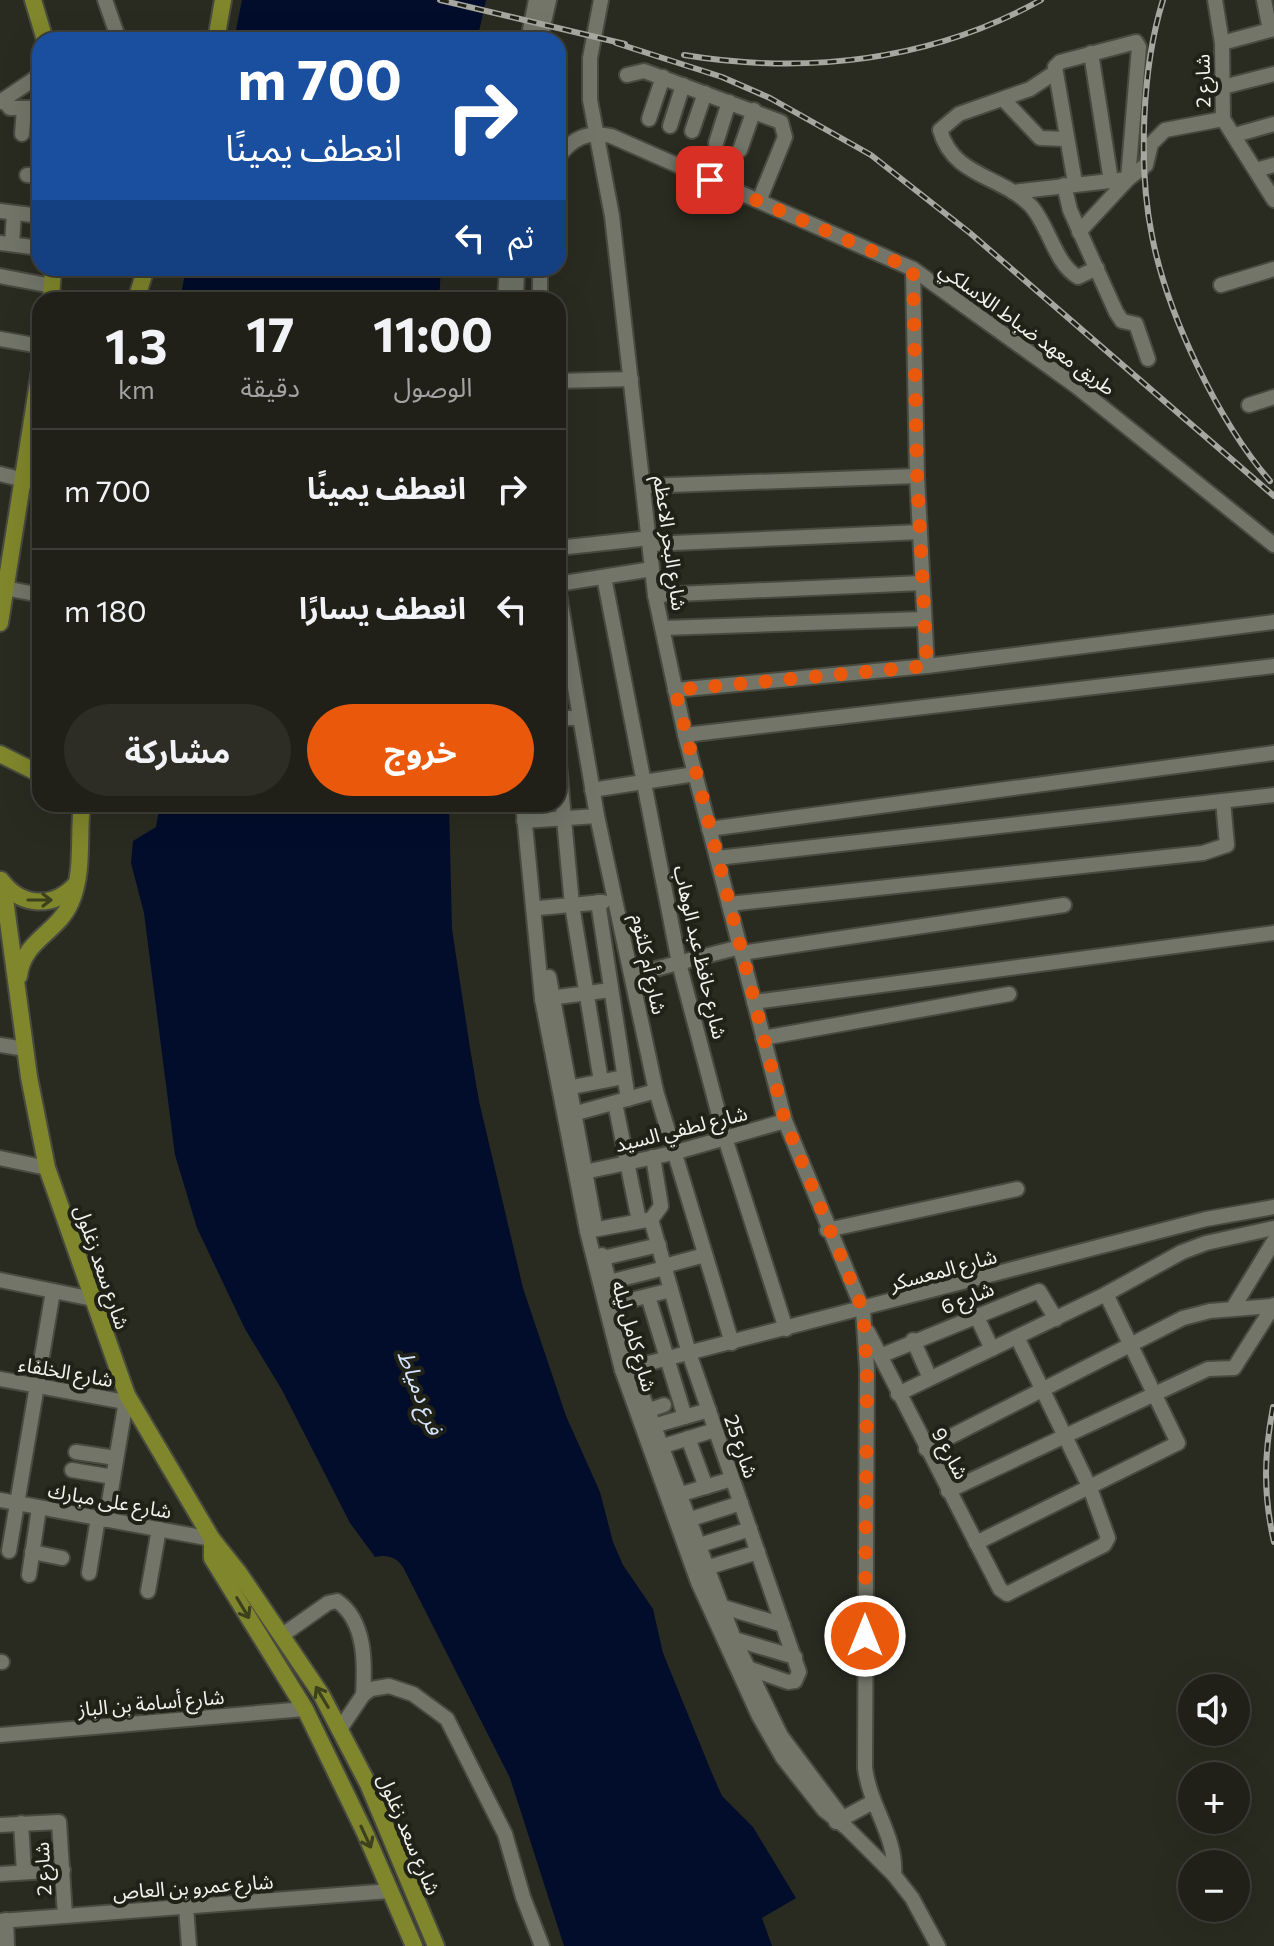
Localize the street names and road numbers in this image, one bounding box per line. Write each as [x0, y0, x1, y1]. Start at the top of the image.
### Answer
street label: شارع 2 [1190, 54, 1218, 108]
street label: طريق معهد ضباط اللاسلكي [933, 256, 1120, 404]
street label: شارع البحر الاعظم [646, 474, 692, 613]
street label: شارع حافظ عبد الوهاب [665, 863, 733, 1042]
street label: شارع أم كلثوم [624, 912, 672, 1017]
street label: شارع لطفي السيد [612, 1100, 751, 1161]
street label: شارع سعد زغلول [67, 1202, 135, 1333]
street label: شارع المعسكر [886, 1243, 1000, 1299]
street label: شارع 6 [937, 1276, 998, 1322]
street label: شارع كامل ليله [604, 1278, 662, 1395]
street label: شارع الخلفاء [16, 1351, 115, 1395]
street label: شارع 25 [716, 1411, 764, 1482]
street label: شارع 9 [924, 1423, 974, 1485]
street label: شارع على مبارك [46, 1477, 174, 1527]
street label: شارع أسامة بن الباز [76, 1684, 226, 1724]
street label: شارع سعد زغلول [370, 1770, 446, 1900]
street label: شارع 2 [29, 1841, 59, 1897]
street label: شارع عمرو بن العاص [112, 1868, 275, 1908]

